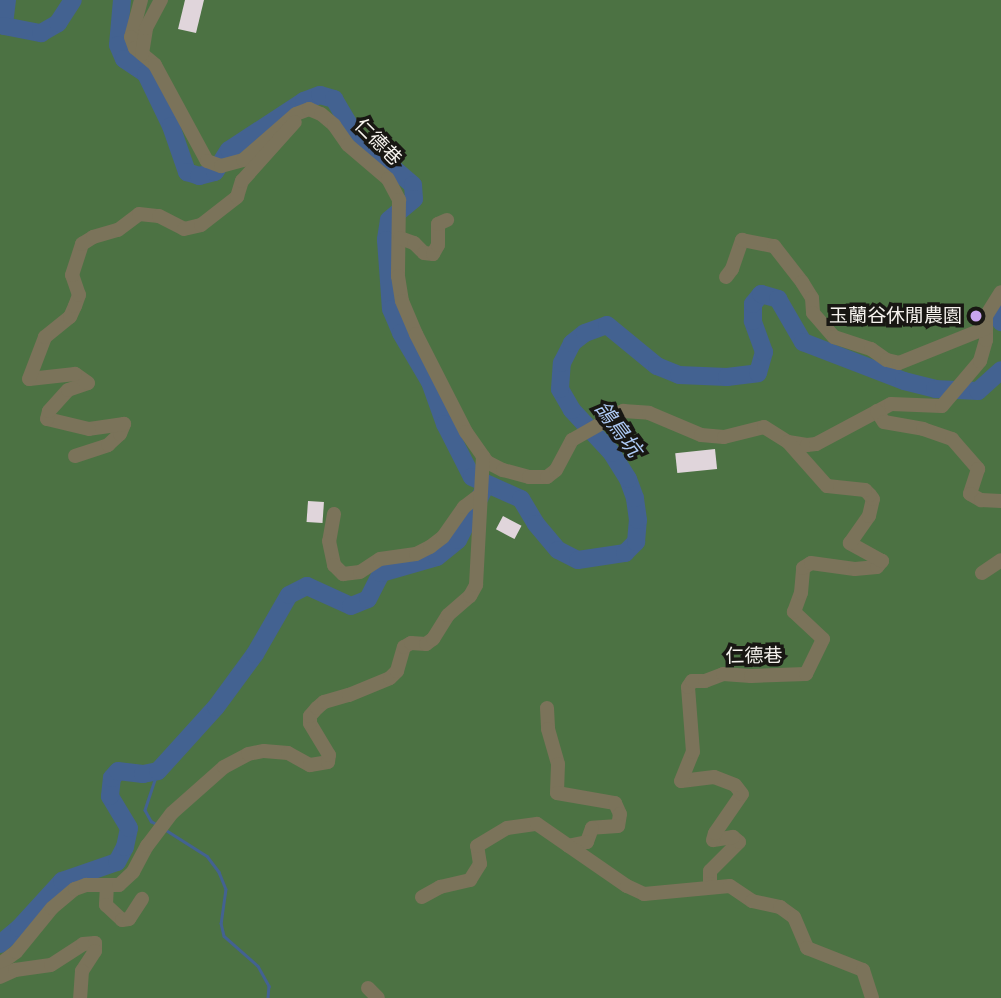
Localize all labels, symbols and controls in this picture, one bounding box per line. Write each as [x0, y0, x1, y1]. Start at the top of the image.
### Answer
street label: 仁德巷 [350, 114, 406, 170]
place label: 玉蘭谷休閒農園 [829, 305, 962, 327]
marker: 玉蘭谷休閒農園 [968, 308, 984, 324]
water label: 鴿鳥坑 [589, 396, 647, 462]
street label: 仁德巷 [725, 644, 783, 668]

